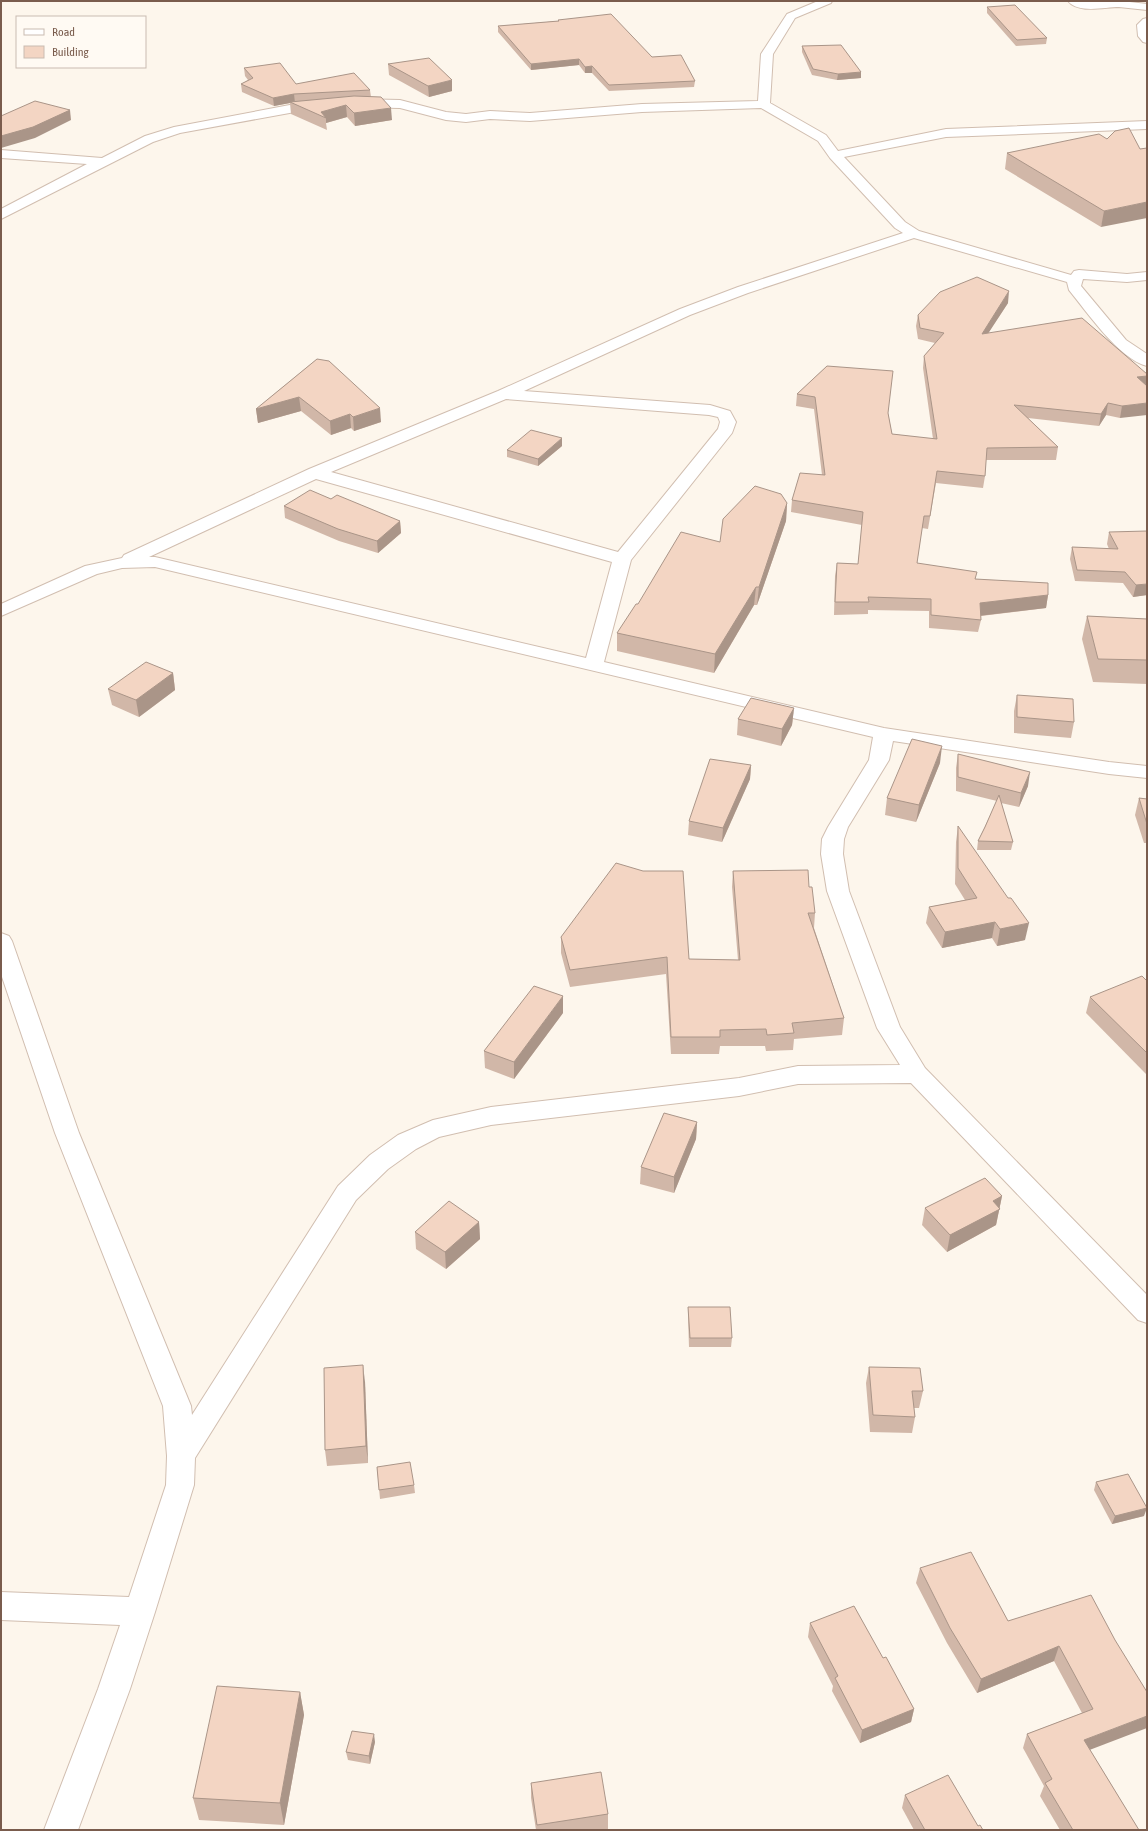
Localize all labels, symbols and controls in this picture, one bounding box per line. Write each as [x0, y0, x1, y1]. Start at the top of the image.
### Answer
legend [16, 16, 146, 68]
text: Road [52, 25, 75, 39]
text: Building [52, 45, 90, 59]

